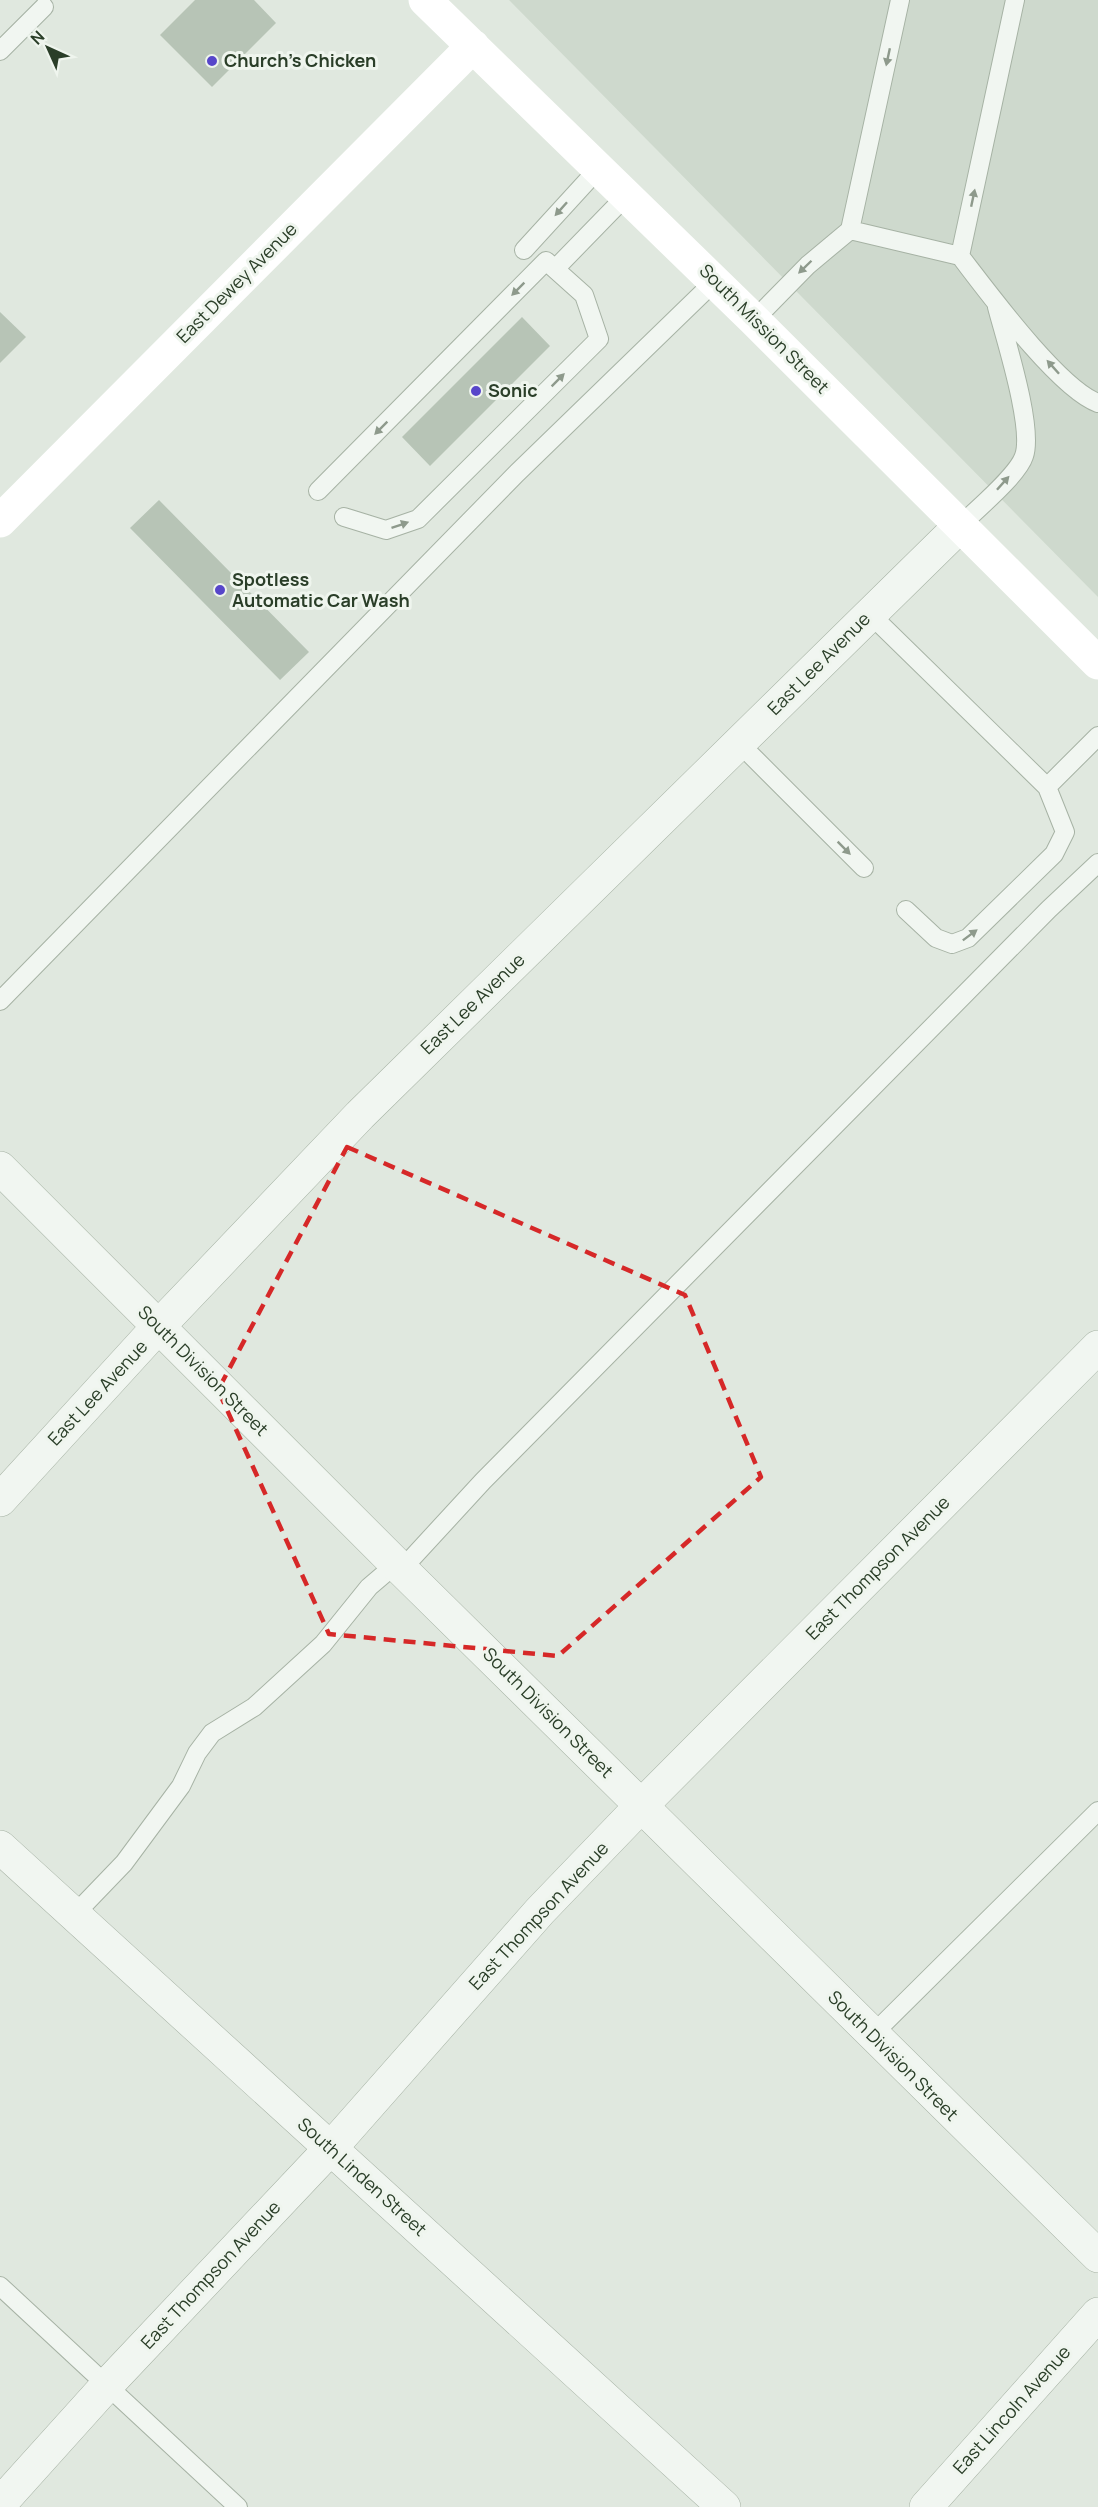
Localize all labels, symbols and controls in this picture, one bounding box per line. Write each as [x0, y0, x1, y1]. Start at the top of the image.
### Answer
north arrow [18, 18, 78, 78]
text: N [26, 26, 49, 49]
place label: Church's Chicken [224, 48, 376, 72]
one-way arrow [883, 48, 892, 67]
marker: Church's Chicken [205, 54, 219, 68]
one-way arrow [968, 189, 978, 208]
one-way arrow [555, 201, 568, 216]
street label: East Dewey Avenue [171, 217, 302, 348]
street label: South Mission Street [695, 258, 835, 398]
one-way arrow [798, 260, 813, 274]
one-way arrow [512, 282, 526, 296]
one-way arrow [1047, 360, 1060, 375]
one-way arrow [550, 373, 565, 387]
place label: Sonic [488, 378, 538, 402]
marker: Sonic [469, 384, 483, 398]
one-way arrow [374, 420, 388, 435]
one-way arrow [996, 475, 1010, 490]
one-way arrow [391, 520, 409, 530]
place label: Spotless Automatic Car Wash [232, 567, 410, 612]
marker: Spotless Automatic Car Wash [213, 583, 227, 597]
street label: East Lee Avenue [762, 607, 875, 720]
one-way arrow [837, 841, 851, 855]
one-way arrow [962, 929, 978, 941]
street label: East Lee Avenue [415, 947, 530, 1059]
street label: South Division Street [133, 1300, 274, 1441]
street label: East Lee Avenue [42, 1334, 152, 1450]
street label: East Thompson Avenue [800, 1490, 955, 1645]
street label: South Division Street [478, 1642, 619, 1783]
street label: East Thompson Avenue [463, 1836, 613, 1995]
street label: South Division Street [823, 1985, 964, 2126]
street label: South Linden Street [293, 2112, 432, 2241]
street label: East Thompson Avenue [135, 2195, 285, 2354]
street label: East Lincoln Avenue [947, 2340, 1075, 2479]

